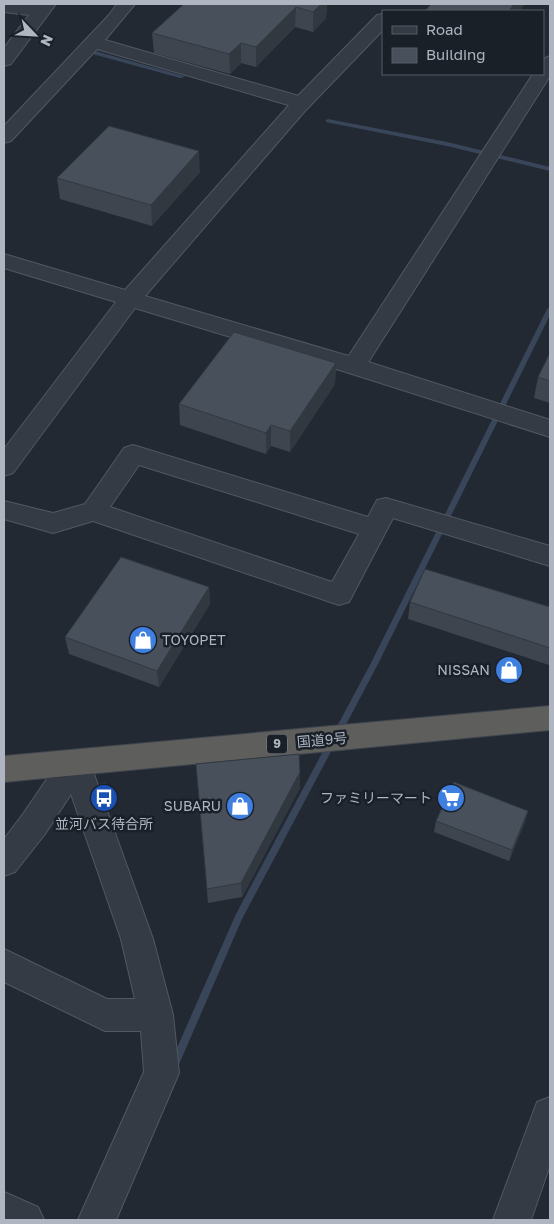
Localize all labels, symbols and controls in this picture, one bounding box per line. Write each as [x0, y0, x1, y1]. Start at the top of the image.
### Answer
north arrow [10, 10, 60, 60]
legend [382, 10, 544, 75]
text: Road [426, 20, 463, 38]
text: N [37, 32, 57, 49]
text: Building [426, 45, 486, 63]
shop icon: TOYOPET [128, 625, 158, 655]
place label: TOYOPET [162, 631, 226, 648]
shop icon: NISSAN [494, 655, 524, 685]
place label: NISSAN [437, 661, 490, 678]
street label: 国道9号 [296, 729, 348, 750]
road number: 9 [267, 734, 287, 754]
bus stop icon: 並河バス待合所 [89, 783, 119, 813]
supermarket icon: ファミリーマート [436, 783, 466, 813]
place label: ファミリーマート [320, 789, 432, 806]
shop icon: SUBARU [225, 791, 255, 821]
place label: SUBARU [164, 797, 221, 814]
place label: 並河バス待合所 [55, 815, 153, 832]

